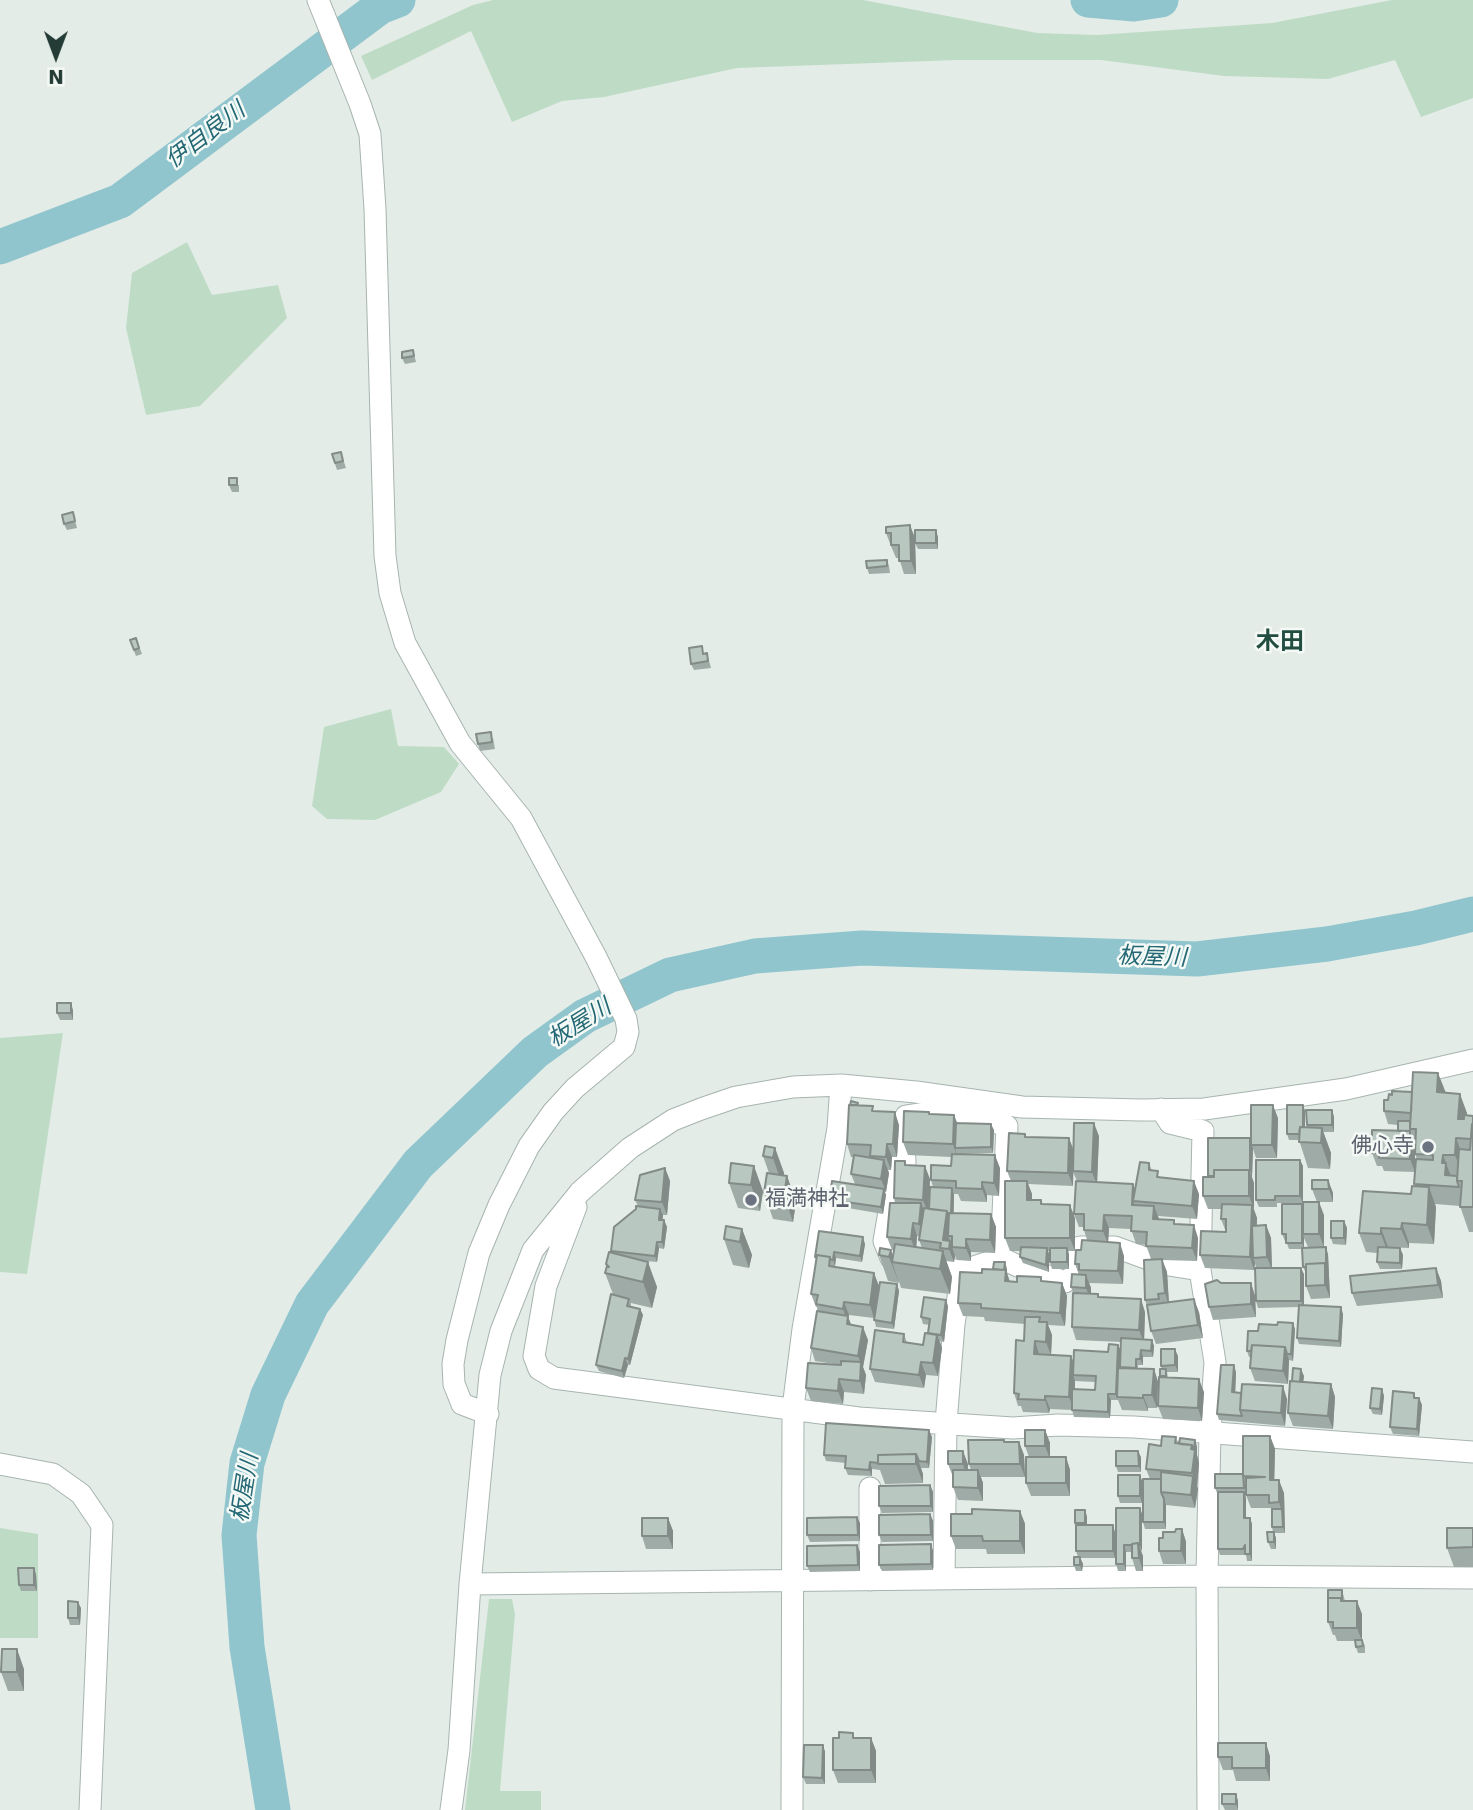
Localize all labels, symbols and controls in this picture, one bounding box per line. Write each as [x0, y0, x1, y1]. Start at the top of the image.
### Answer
north arrow [21, 21, 91, 91]
text: N [48, 66, 64, 88]
water label: 伊自良川 [161, 97, 251, 175]
district label: 木田 [1256, 629, 1304, 657]
water label: 板屋川 [1117, 943, 1187, 973]
water label: 板屋川 [543, 994, 617, 1054]
place label: 佛心寺 [1351, 1134, 1414, 1160]
marker: 佛心寺 [1420, 1139, 1436, 1155]
place label: 福満神社 [765, 1187, 849, 1213]
marker: 福満神社 [743, 1192, 759, 1208]
water label: 板屋川 [227, 1452, 265, 1524]

